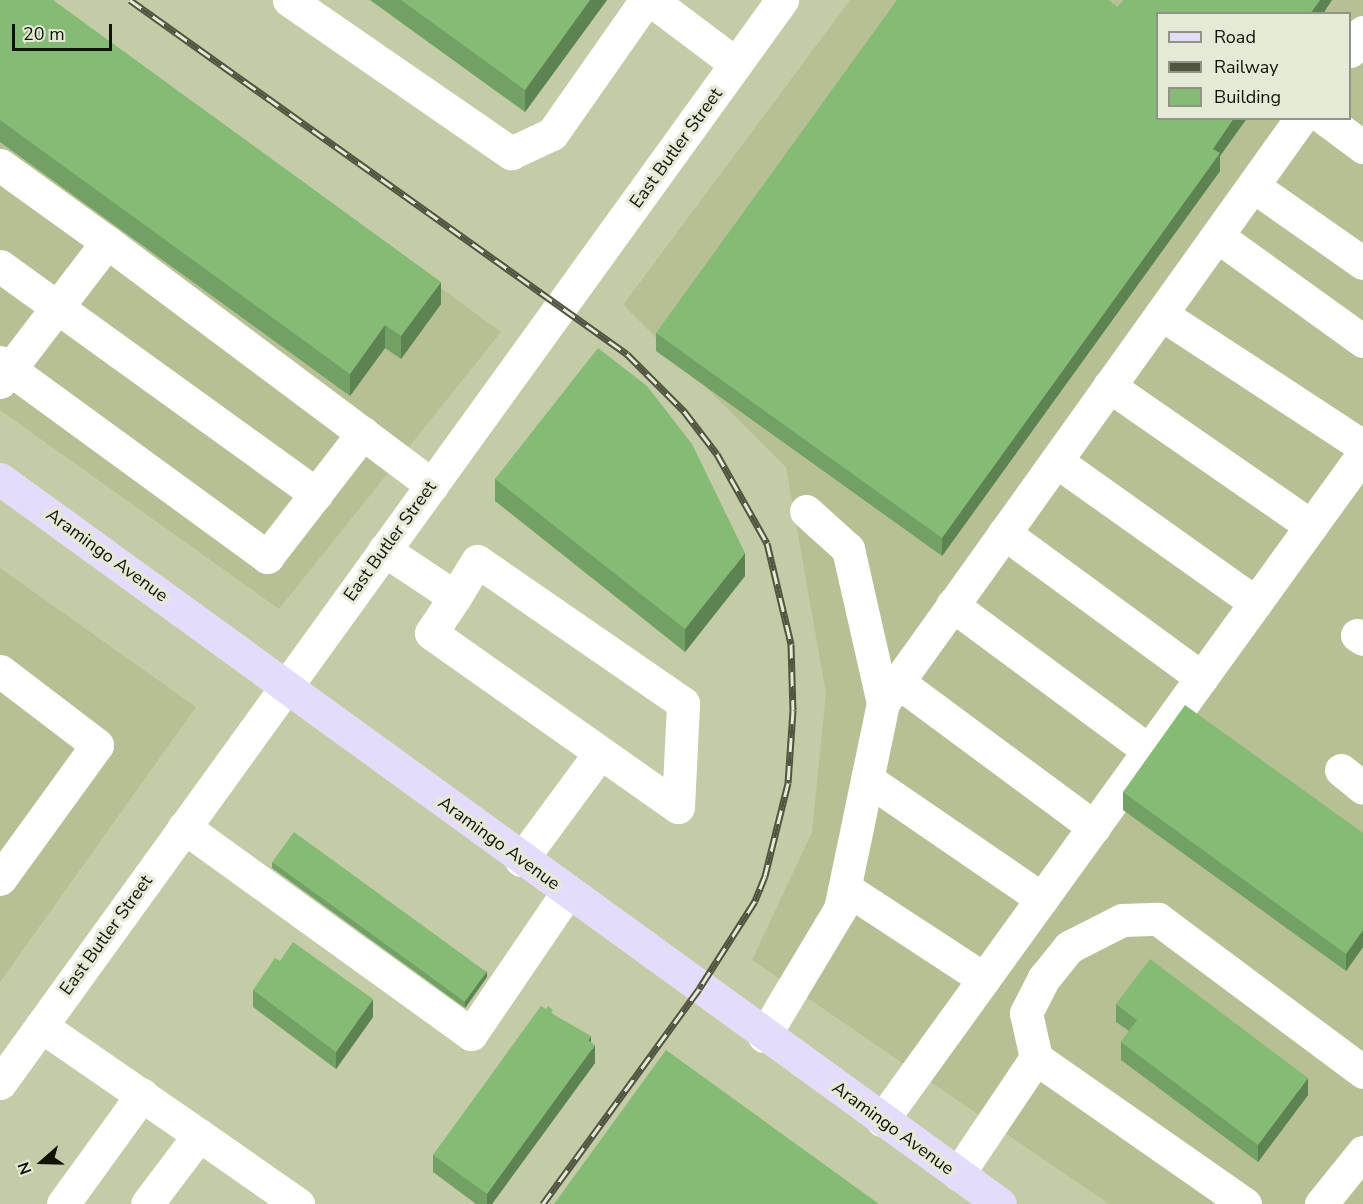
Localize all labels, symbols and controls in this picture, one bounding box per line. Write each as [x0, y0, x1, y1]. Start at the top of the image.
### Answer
scale bar [15, 12, 116, 50]
legend [1156, 12, 1351, 120]
text: 20 m [23, 22, 65, 46]
text: Road [1214, 25, 1256, 49]
text: Railway [1214, 55, 1279, 79]
street label: East Butler Street [625, 84, 727, 212]
text: Building [1214, 85, 1281, 109]
street label: East Butler Street [339, 477, 441, 605]
street label: Aramingo Avenue [42, 504, 172, 606]
street label: Aramingo Avenue [434, 792, 564, 894]
street label: East Butler Street [55, 871, 157, 999]
street label: Aramingo Avenue [828, 1077, 958, 1179]
north arrow [12, 1132, 72, 1192]
text: N [13, 1159, 37, 1178]

